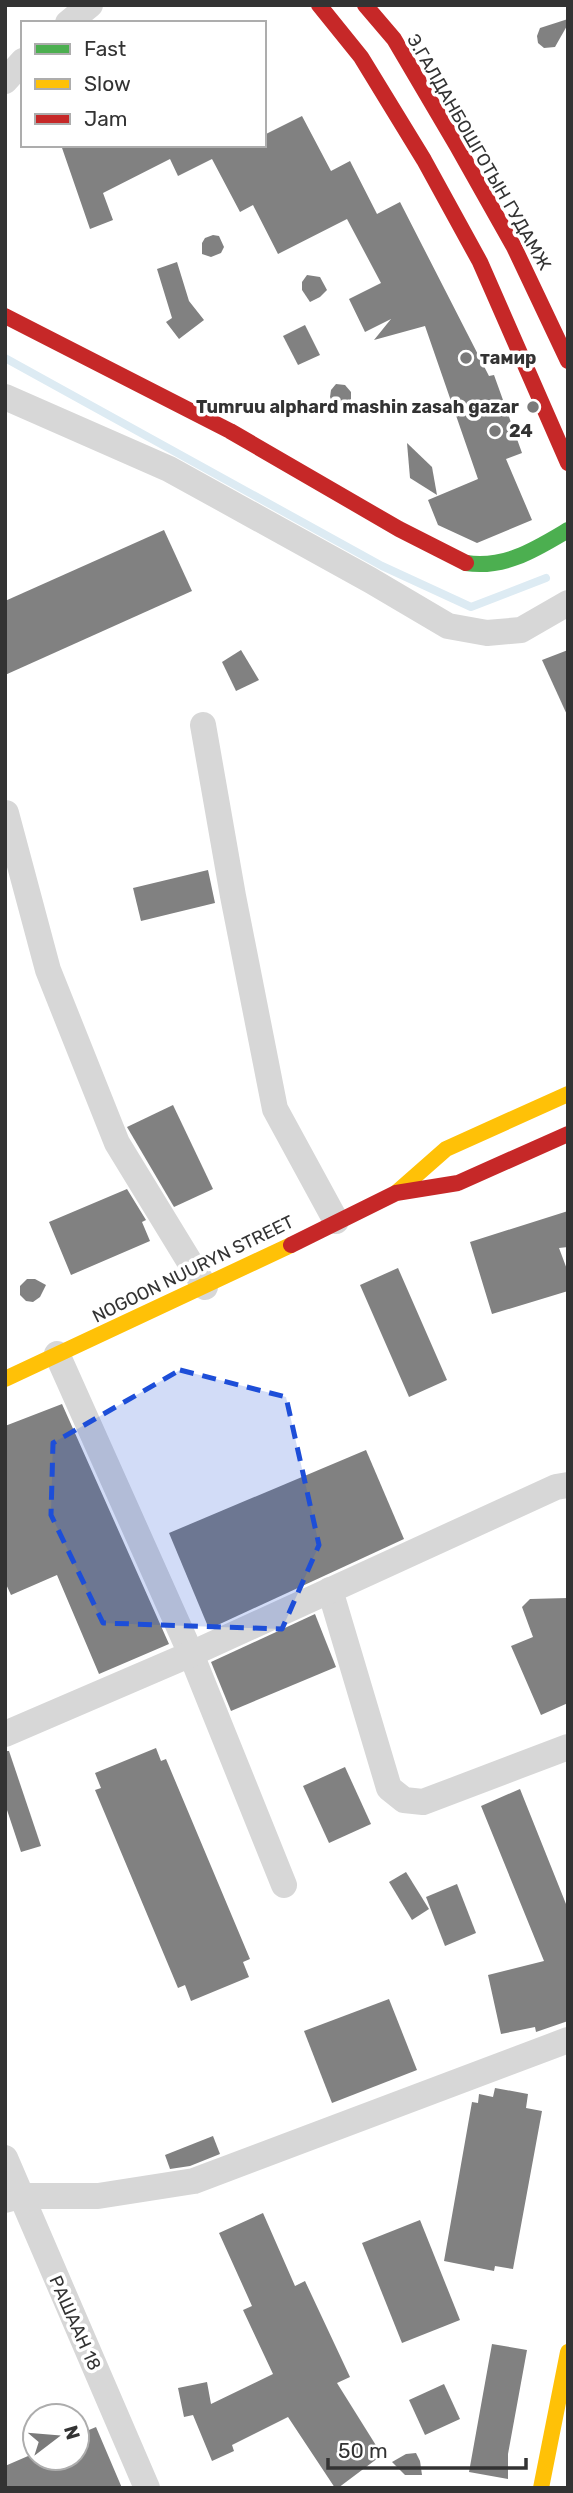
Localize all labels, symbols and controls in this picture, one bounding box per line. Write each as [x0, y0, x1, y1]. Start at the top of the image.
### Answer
legend [21, 21, 266, 147]
street label: Э.ГАЛДАНБОШГОТЫН ГУДАМЖ [402, 30, 556, 274]
text: Fast [84, 36, 126, 61]
text: Slow [84, 71, 131, 96]
text: Jam [84, 106, 128, 131]
place label: тамир [480, 347, 536, 369]
marker: тамир [458, 350, 474, 366]
place label: Tumruu alphard mashin zasah gazar [196, 396, 519, 418]
marker: Tumruu alphard mashin zasah gazar [525, 399, 541, 415]
place label: 24 [509, 420, 533, 442]
marker: 24 [487, 423, 503, 439]
street label: NOGOON NUURYN STREET [89, 1211, 297, 1327]
street label: РАШААН 18 [44, 2272, 106, 2374]
north arrow [21, 2402, 91, 2472]
text: N [59, 2423, 85, 2442]
scale bar [328, 2426, 526, 2470]
text: 50 m [338, 2438, 388, 2463]

